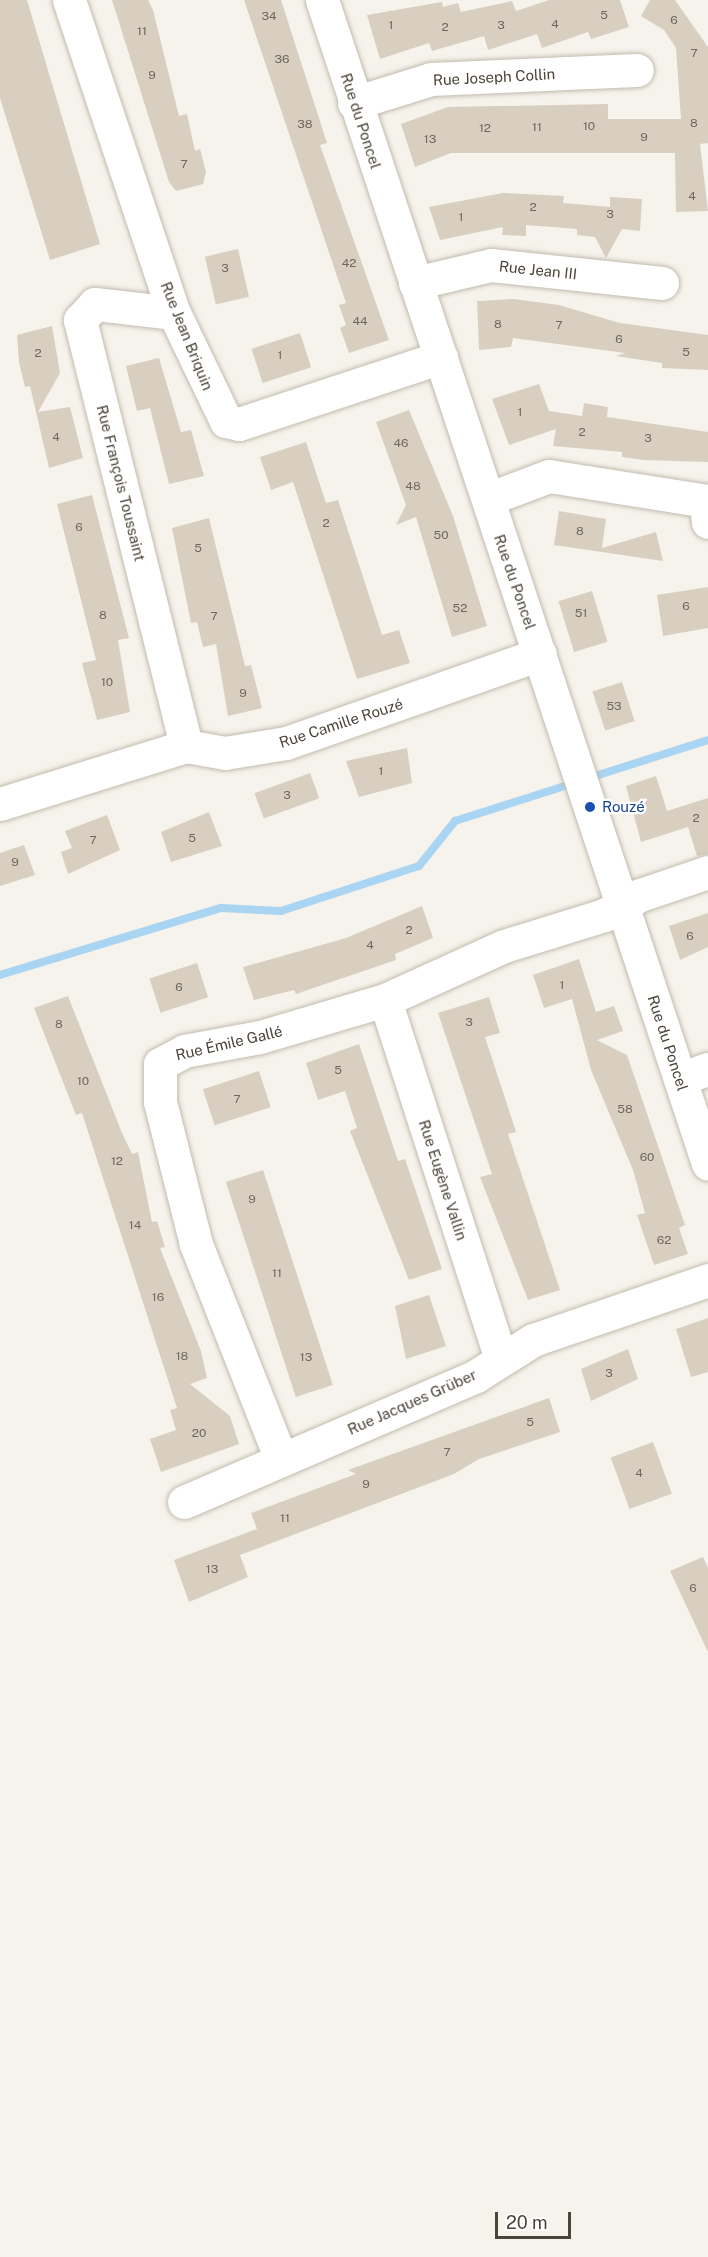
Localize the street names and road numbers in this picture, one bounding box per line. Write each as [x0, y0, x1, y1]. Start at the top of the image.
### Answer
street label: Rue Joseph Collin [432, 65, 556, 89]
street label: Rue du Poncel [337, 71, 385, 171]
street label: Rue Jean III [498, 257, 578, 283]
street label: Rue Jean Briquin [157, 279, 217, 393]
street label: Rue François Toussaint [93, 403, 149, 563]
street label: Rue du Poncel [490, 532, 540, 632]
street label: Rue Camille Rouzé [277, 694, 405, 752]
street label: Rue du Poncel [644, 993, 692, 1093]
street label: Rue Émile Gallé [174, 1022, 284, 1064]
street label: Rue Eugène Vallin [415, 1117, 471, 1243]
street label: Rue Jacques Grüber [345, 1365, 479, 1439]

